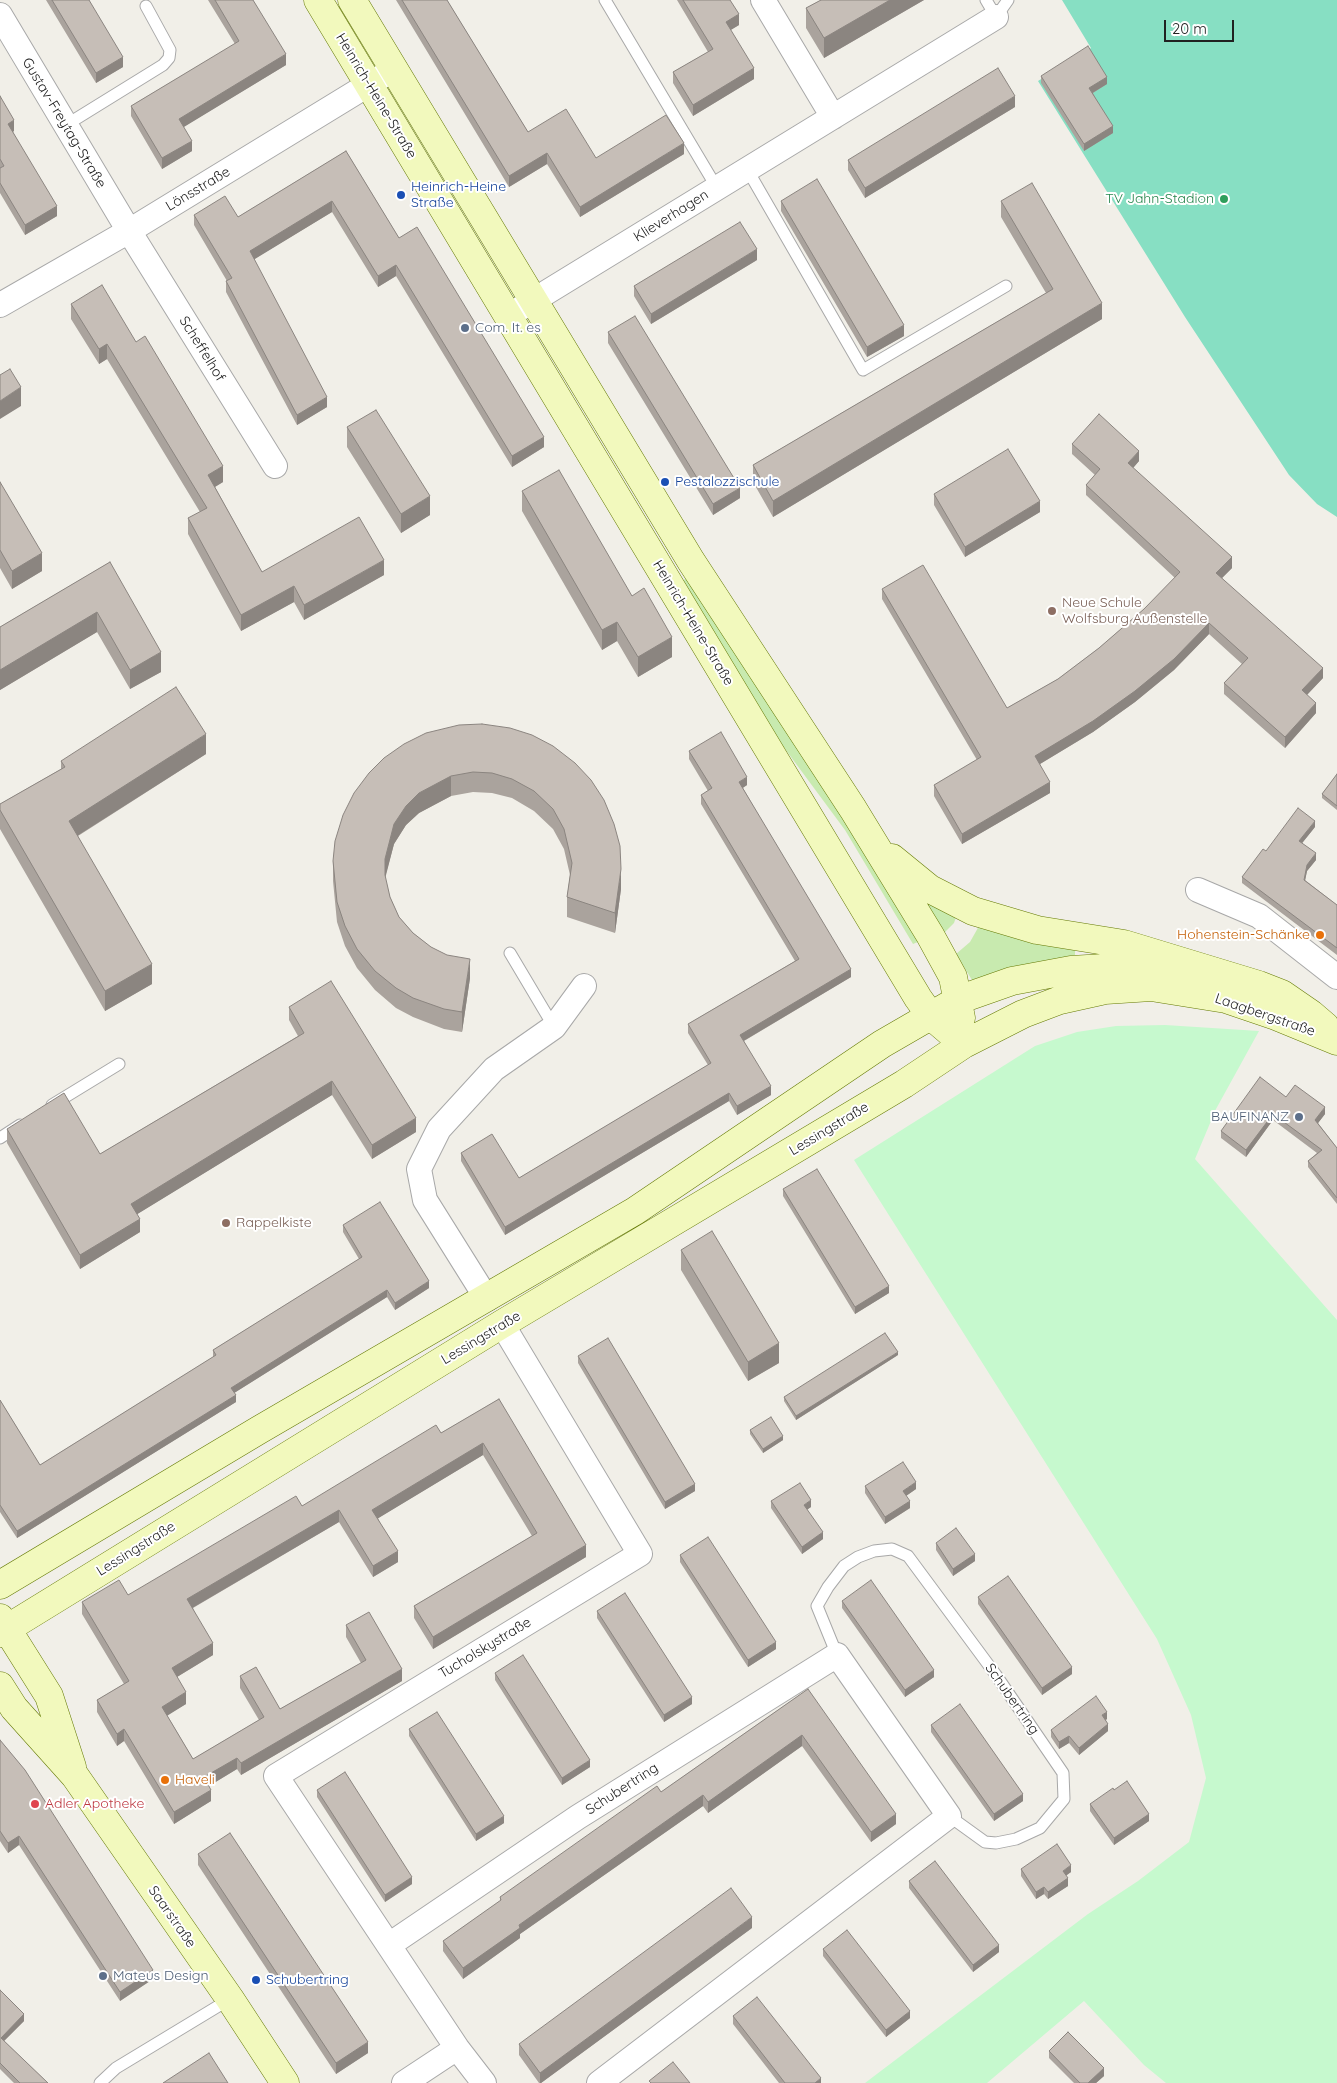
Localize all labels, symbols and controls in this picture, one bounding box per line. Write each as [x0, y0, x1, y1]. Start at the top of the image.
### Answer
scale bar [1167, 10, 1237, 42]
text: 20 m [1172, 19, 1207, 38]
street label: Heinrich-Heine-Straße [332, 30, 420, 162]
street label: Gustav-Freytag-Straße [18, 55, 110, 191]
street label: Lönsstraße [163, 163, 233, 215]
place label: Heinrich-Heine Straße [411, 179, 506, 212]
street label: Klieverhagen [630, 186, 712, 246]
marker: Heinrich-Heine Straße [395, 189, 407, 201]
place label: TV Jahn-Stadion [1105, 191, 1214, 207]
marker: TV Jahn-Stadion [1218, 193, 1230, 205]
street label: Scheffelhof [175, 313, 229, 385]
place label: Com. It. es [475, 320, 541, 336]
marker: Com. It. es [459, 322, 471, 334]
place label: Pestalozzischule [675, 474, 779, 490]
marker: Pestalozzischule [659, 476, 671, 488]
street label: Heinrich-Heine-Straße [649, 557, 737, 689]
place label: Neue Schule Wolfsburg Außenstelle [1062, 595, 1208, 628]
marker: Neue Schule Wolfsburg Außenstelle [1046, 605, 1058, 617]
place label: Hohenstein-Schänke [1177, 927, 1310, 943]
marker: Hohenstein-Schänke [1314, 929, 1326, 941]
street label: Laagbergstraße [1213, 990, 1317, 1040]
street label: Lessingstraße [786, 1099, 872, 1159]
place label: BAUFINANZ [1211, 1109, 1289, 1125]
marker: BAUFINANZ [1293, 1111, 1305, 1123]
place label: Rappelkiste [236, 1215, 312, 1231]
marker: Rappelkiste [220, 1217, 232, 1229]
street label: Lessingstraße [438, 1308, 524, 1368]
street label: Lessingstraße [94, 1518, 178, 1580]
street label: Tucholskystraße [436, 1614, 534, 1682]
street label: Schubertring [981, 1660, 1043, 1738]
street label: Schubertring [583, 1759, 661, 1819]
place label: Haveli [175, 1772, 215, 1788]
marker: Haveli [159, 1774, 171, 1786]
place label: Adler Apotheke [45, 1796, 144, 1812]
marker: Adler Apotheke [29, 1798, 41, 1810]
street label: Saarstraße [145, 1883, 199, 1951]
place label: Mateus Design [113, 1968, 208, 1984]
marker: Mateus Design [97, 1970, 109, 1982]
place label: Schubertring [266, 1972, 349, 1988]
marker: Schubertring [250, 1974, 262, 1986]

